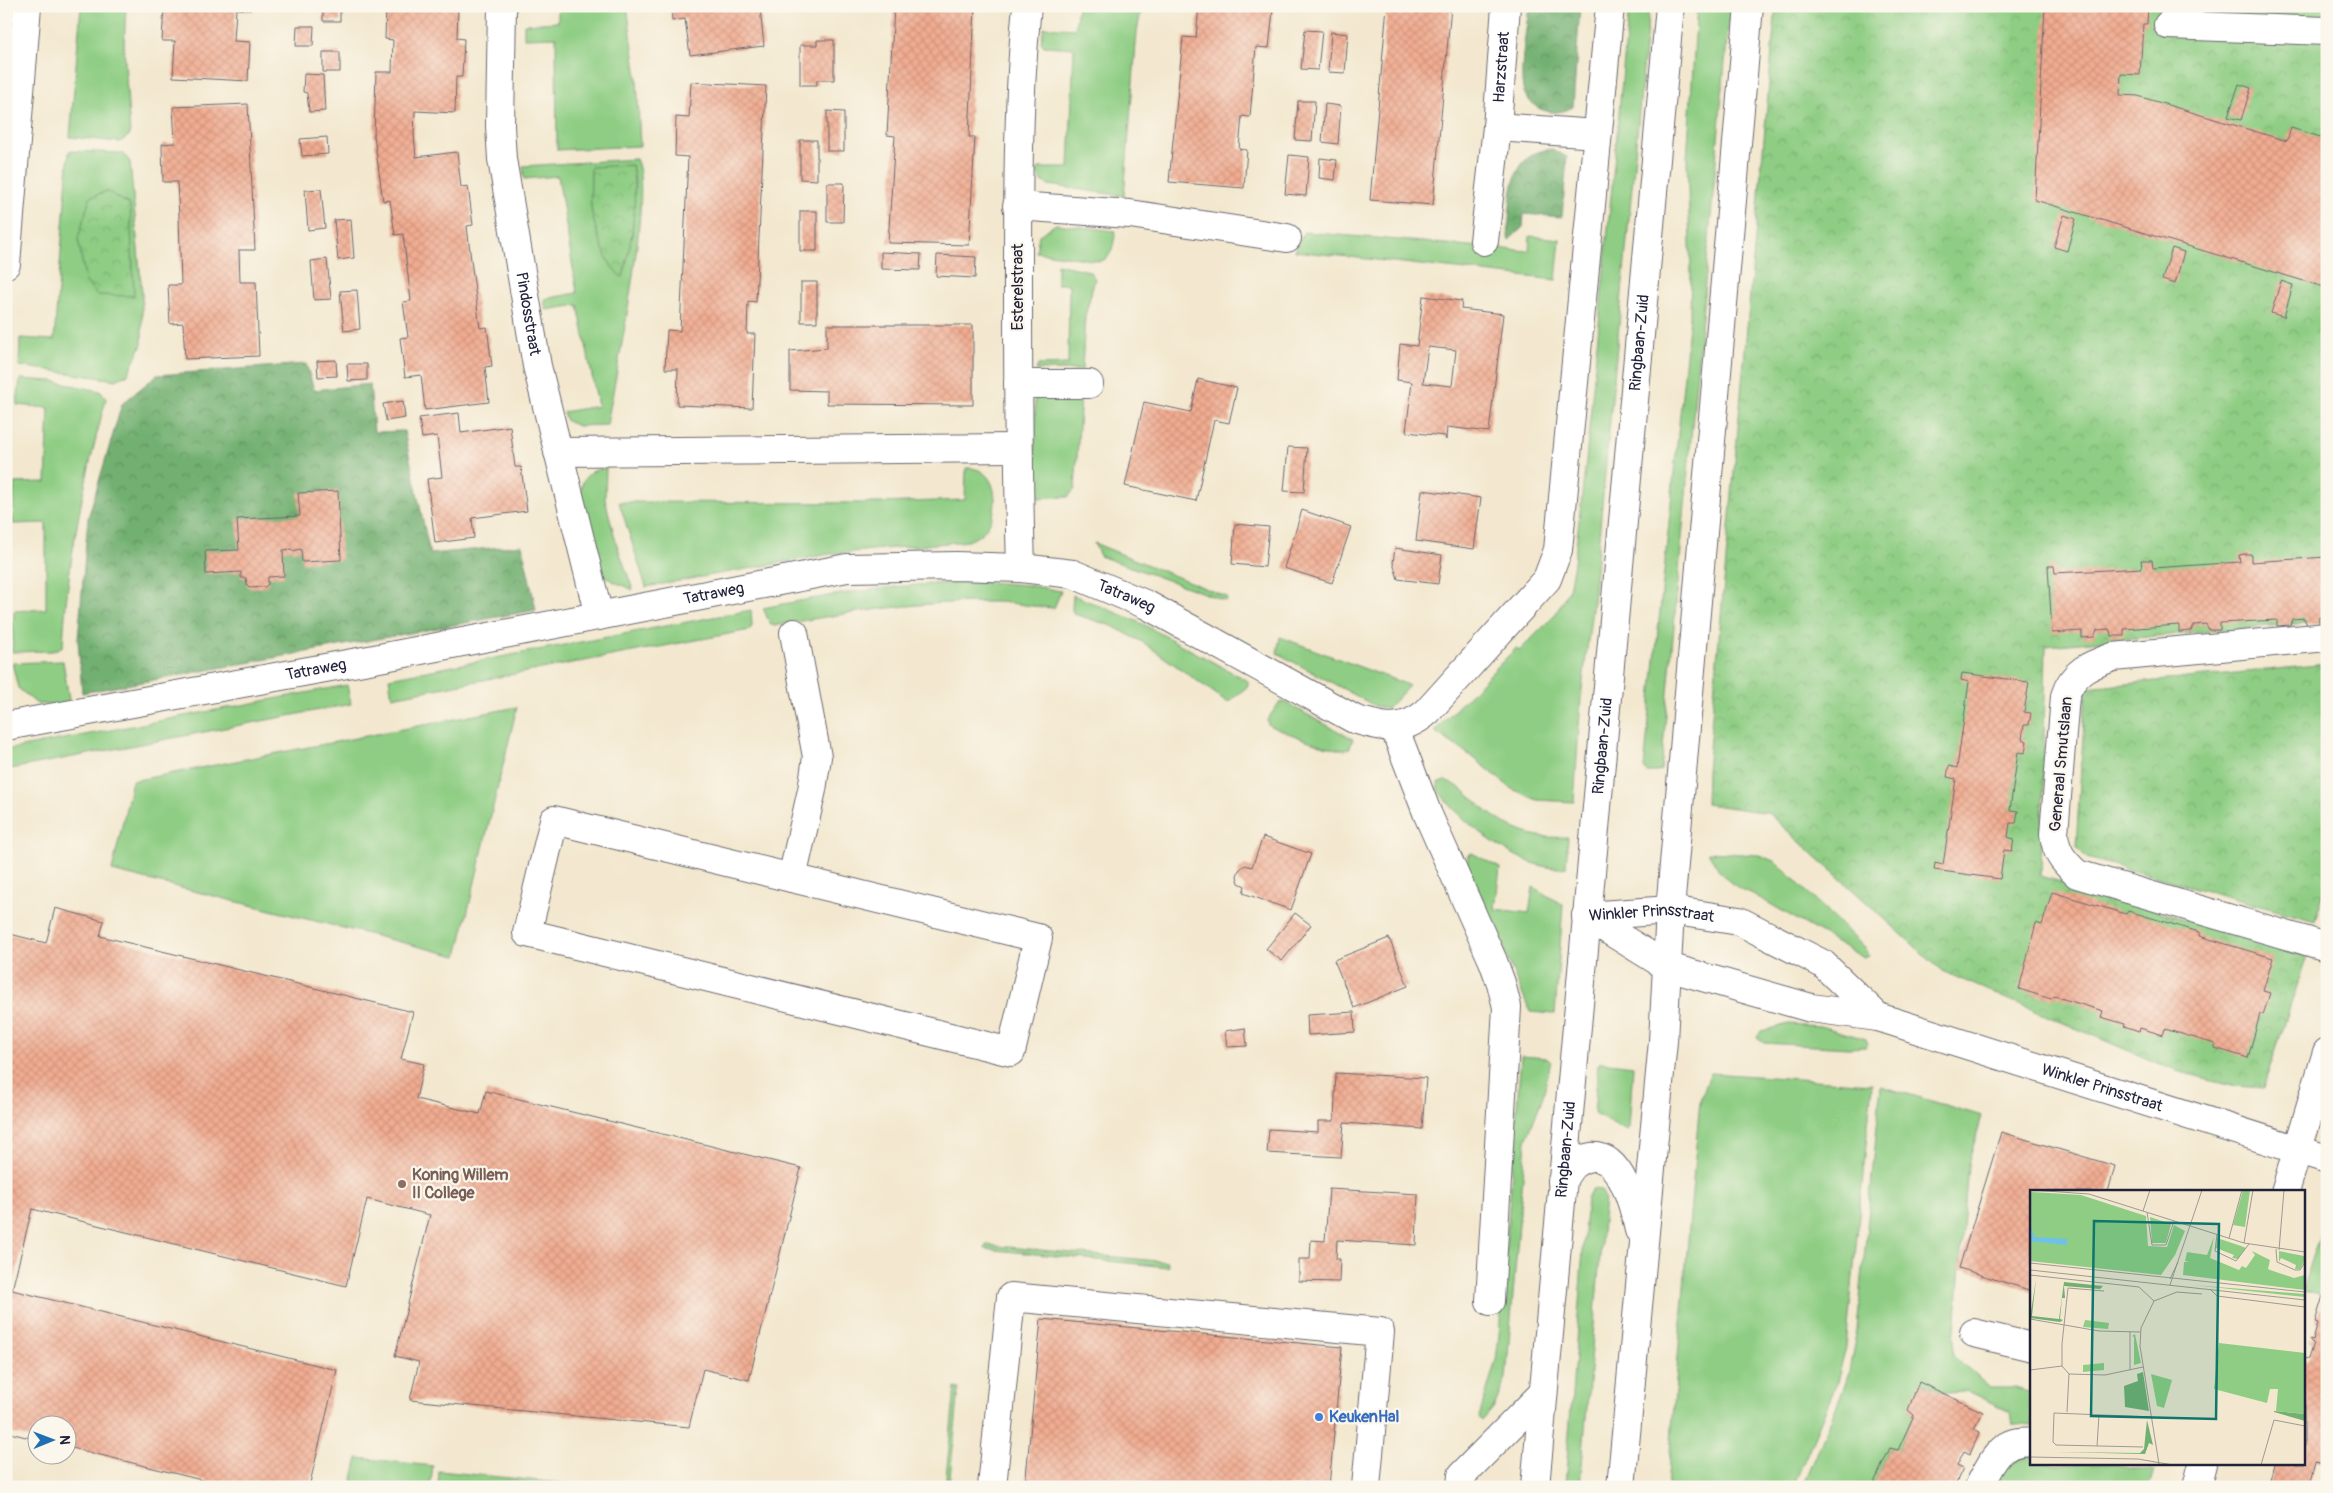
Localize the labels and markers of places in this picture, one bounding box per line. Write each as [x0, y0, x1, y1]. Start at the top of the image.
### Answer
place label: Koning Willem II College [412, 1165, 508, 1203]
marker: Koning Willem II College [396, 1178, 408, 1190]
place label: KeukenHal [1329, 1407, 1399, 1427]
marker: KeukenHal [1313, 1411, 1325, 1423]

